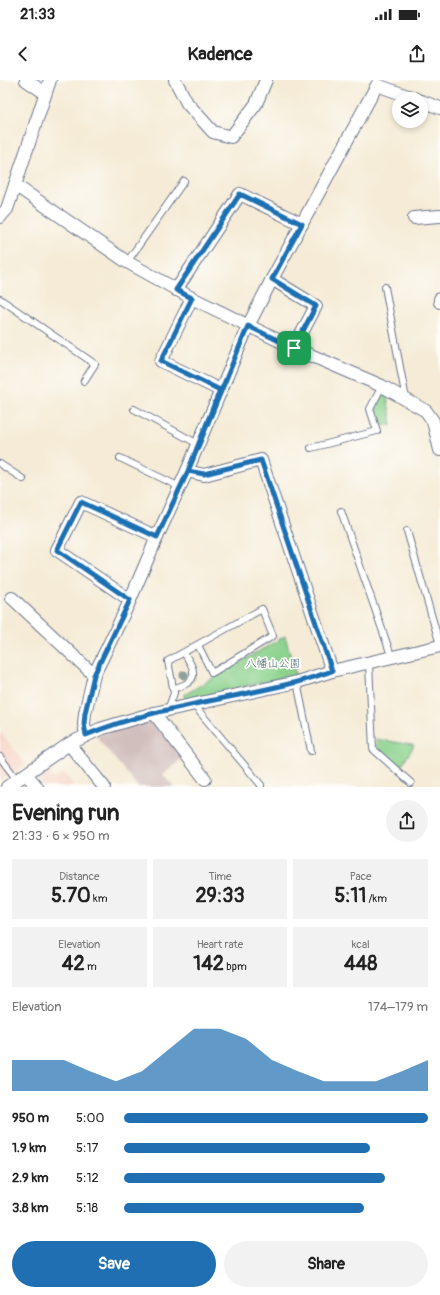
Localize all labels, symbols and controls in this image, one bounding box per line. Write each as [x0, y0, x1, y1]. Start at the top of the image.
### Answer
text: 21:33 [20, 5, 55, 24]
icon: back [12, 43, 34, 65]
text: Kadence [188, 43, 252, 66]
icon: share [406, 43, 428, 65]
map controls [392, 92, 428, 128]
button: layers [392, 92, 428, 128]
pin [277, 331, 311, 365]
icon: arrive [283, 337, 305, 359]
park label: 八幡山公園 [246, 657, 301, 670]
text: Evening run [12, 799, 120, 827]
button: share [386, 800, 428, 842]
text: 21:33 · 6 × 950 m [12, 828, 110, 844]
text: Distance [59, 870, 99, 883]
text: Time [208, 870, 231, 883]
text: Pace [350, 870, 372, 883]
text: 5.70 [51, 883, 91, 908]
text: 29:33 [195, 883, 245, 908]
text: 5:11 [334, 883, 366, 908]
text: km [91, 892, 107, 905]
text: /km [366, 892, 387, 905]
text: Elevation [58, 938, 100, 951]
text: Heart rate [197, 938, 243, 951]
text: kcal [352, 938, 370, 951]
text: 42 [62, 951, 85, 976]
text: 142 [193, 951, 224, 976]
text: 448 [344, 951, 377, 976]
text: m [85, 960, 97, 973]
text: bpm [224, 960, 247, 973]
text: Elevation [12, 999, 62, 1015]
text: 174–179 m [368, 999, 428, 1015]
text: 950 m [12, 1110, 49, 1126]
text: 5:00 [76, 1110, 104, 1126]
text: 1.9 km [12, 1140, 46, 1156]
text: 5:17 [76, 1140, 98, 1156]
text: 2.9 km [12, 1170, 49, 1186]
text: 5:12 [76, 1170, 99, 1186]
text: 3.8 km [12, 1200, 48, 1216]
text: 5:18 [76, 1200, 98, 1216]
button: Save [12, 1241, 216, 1287]
button: Share [224, 1241, 428, 1287]

